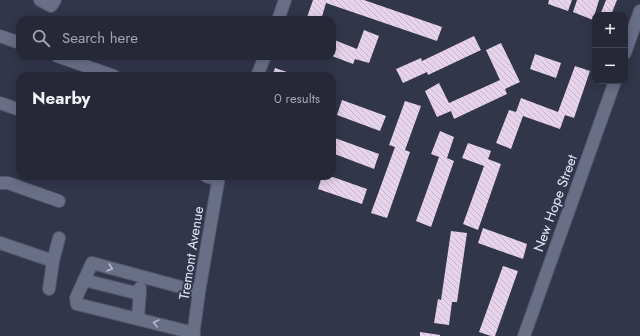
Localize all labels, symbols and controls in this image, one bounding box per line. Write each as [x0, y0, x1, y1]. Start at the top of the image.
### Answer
map controls [592, 12, 628, 84]
button: + [592, 12, 628, 48]
search box [16, 16, 336, 60]
icon: search [30, 27, 52, 49]
text: Search here [62, 27, 138, 49]
button: − [592, 48, 628, 84]
text: Nearby [32, 86, 90, 110]
text: 0 results [274, 89, 320, 108]
street label: New Hope Street [528, 151, 582, 254]
street label: Tremont Avenue [174, 205, 208, 301]
one-way arrow [106, 263, 113, 271]
one-way arrow [153, 320, 159, 328]

